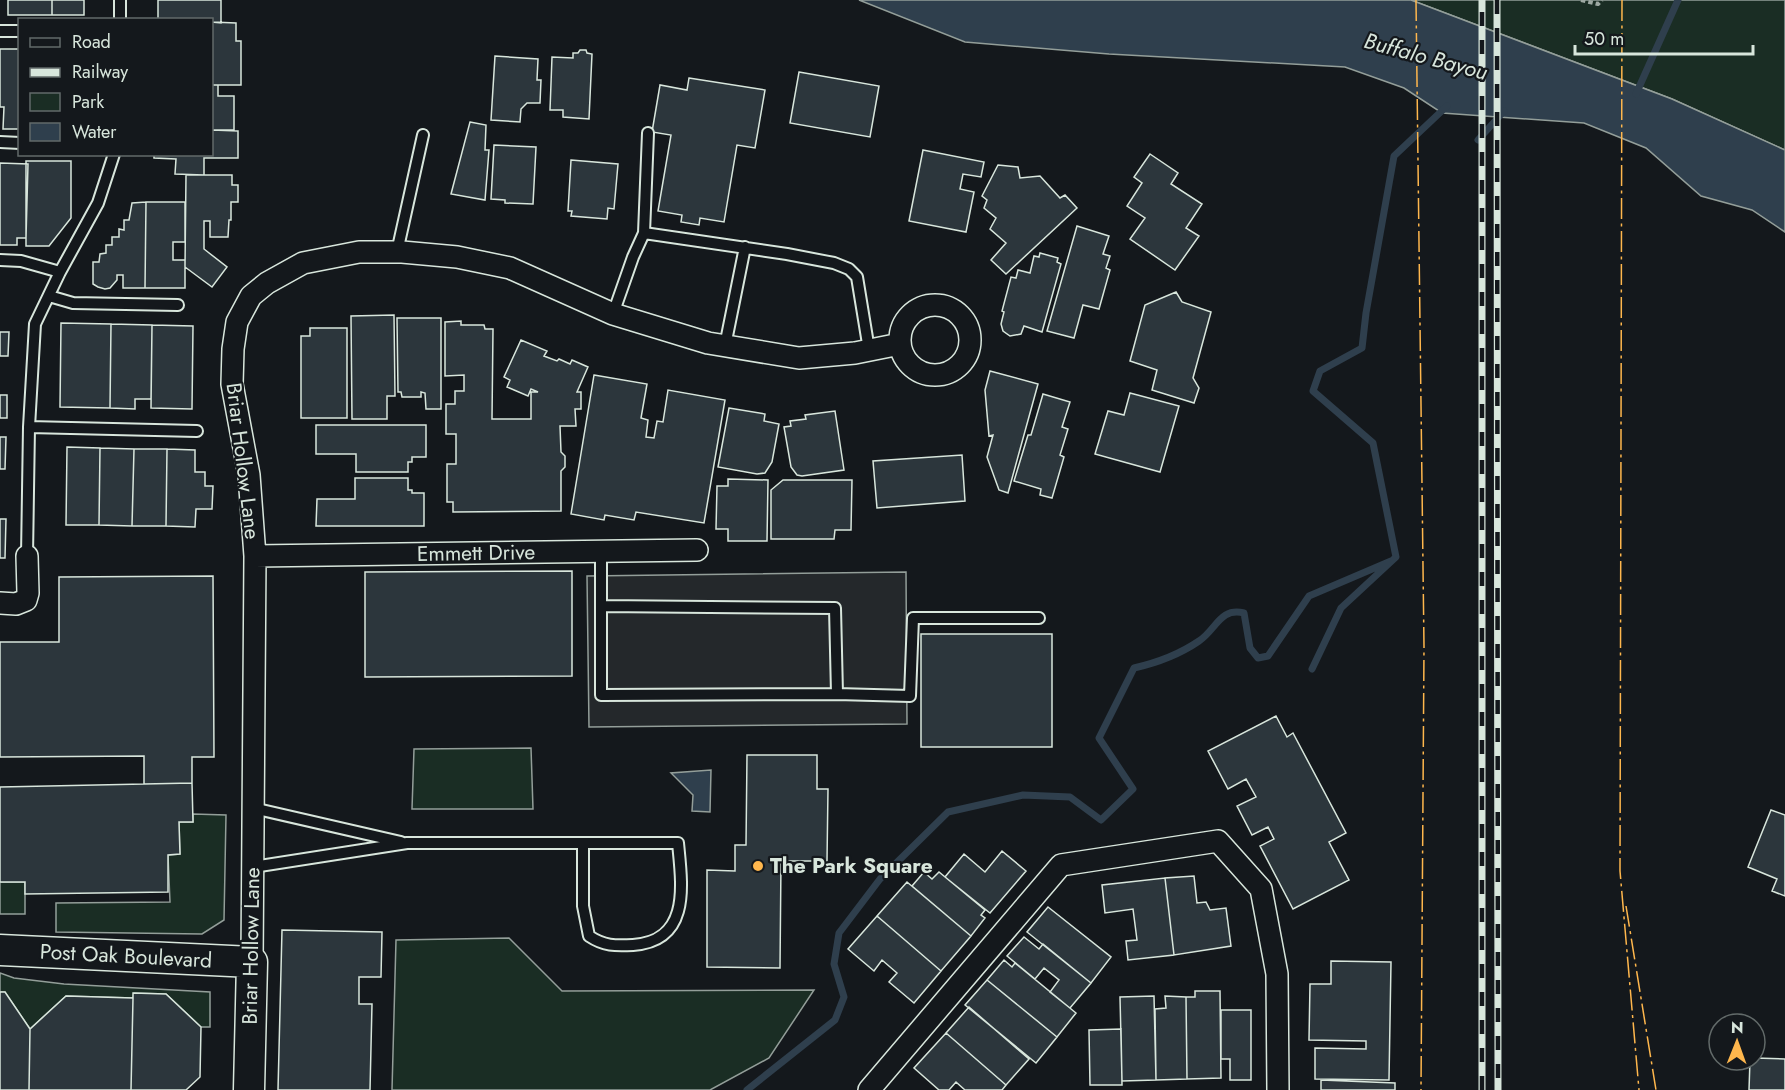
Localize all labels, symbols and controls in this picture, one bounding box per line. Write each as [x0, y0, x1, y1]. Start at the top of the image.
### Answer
legend [18, 18, 213, 156]
scale bar [1575, 18, 1754, 56]
water label: Buffalo Bayou [1361, 24, 1491, 88]
text: 50 m [1584, 26, 1624, 52]
text: Road [72, 29, 111, 55]
text: Railway [72, 59, 128, 85]
text: Park [72, 89, 104, 115]
text: Water [72, 119, 117, 145]
street label: Briar Hollow Lane [219, 381, 267, 541]
street label: Emmett Drive [417, 537, 536, 569]
place label: The Park Square [770, 851, 933, 881]
marker: The Park Square [751, 859, 765, 873]
street label: Briar Hollow Lane [235, 867, 267, 1025]
street label: Post Oak Boulevard [39, 937, 213, 975]
north arrow [1707, 1012, 1767, 1072]
text: N [1731, 1016, 1744, 1039]

